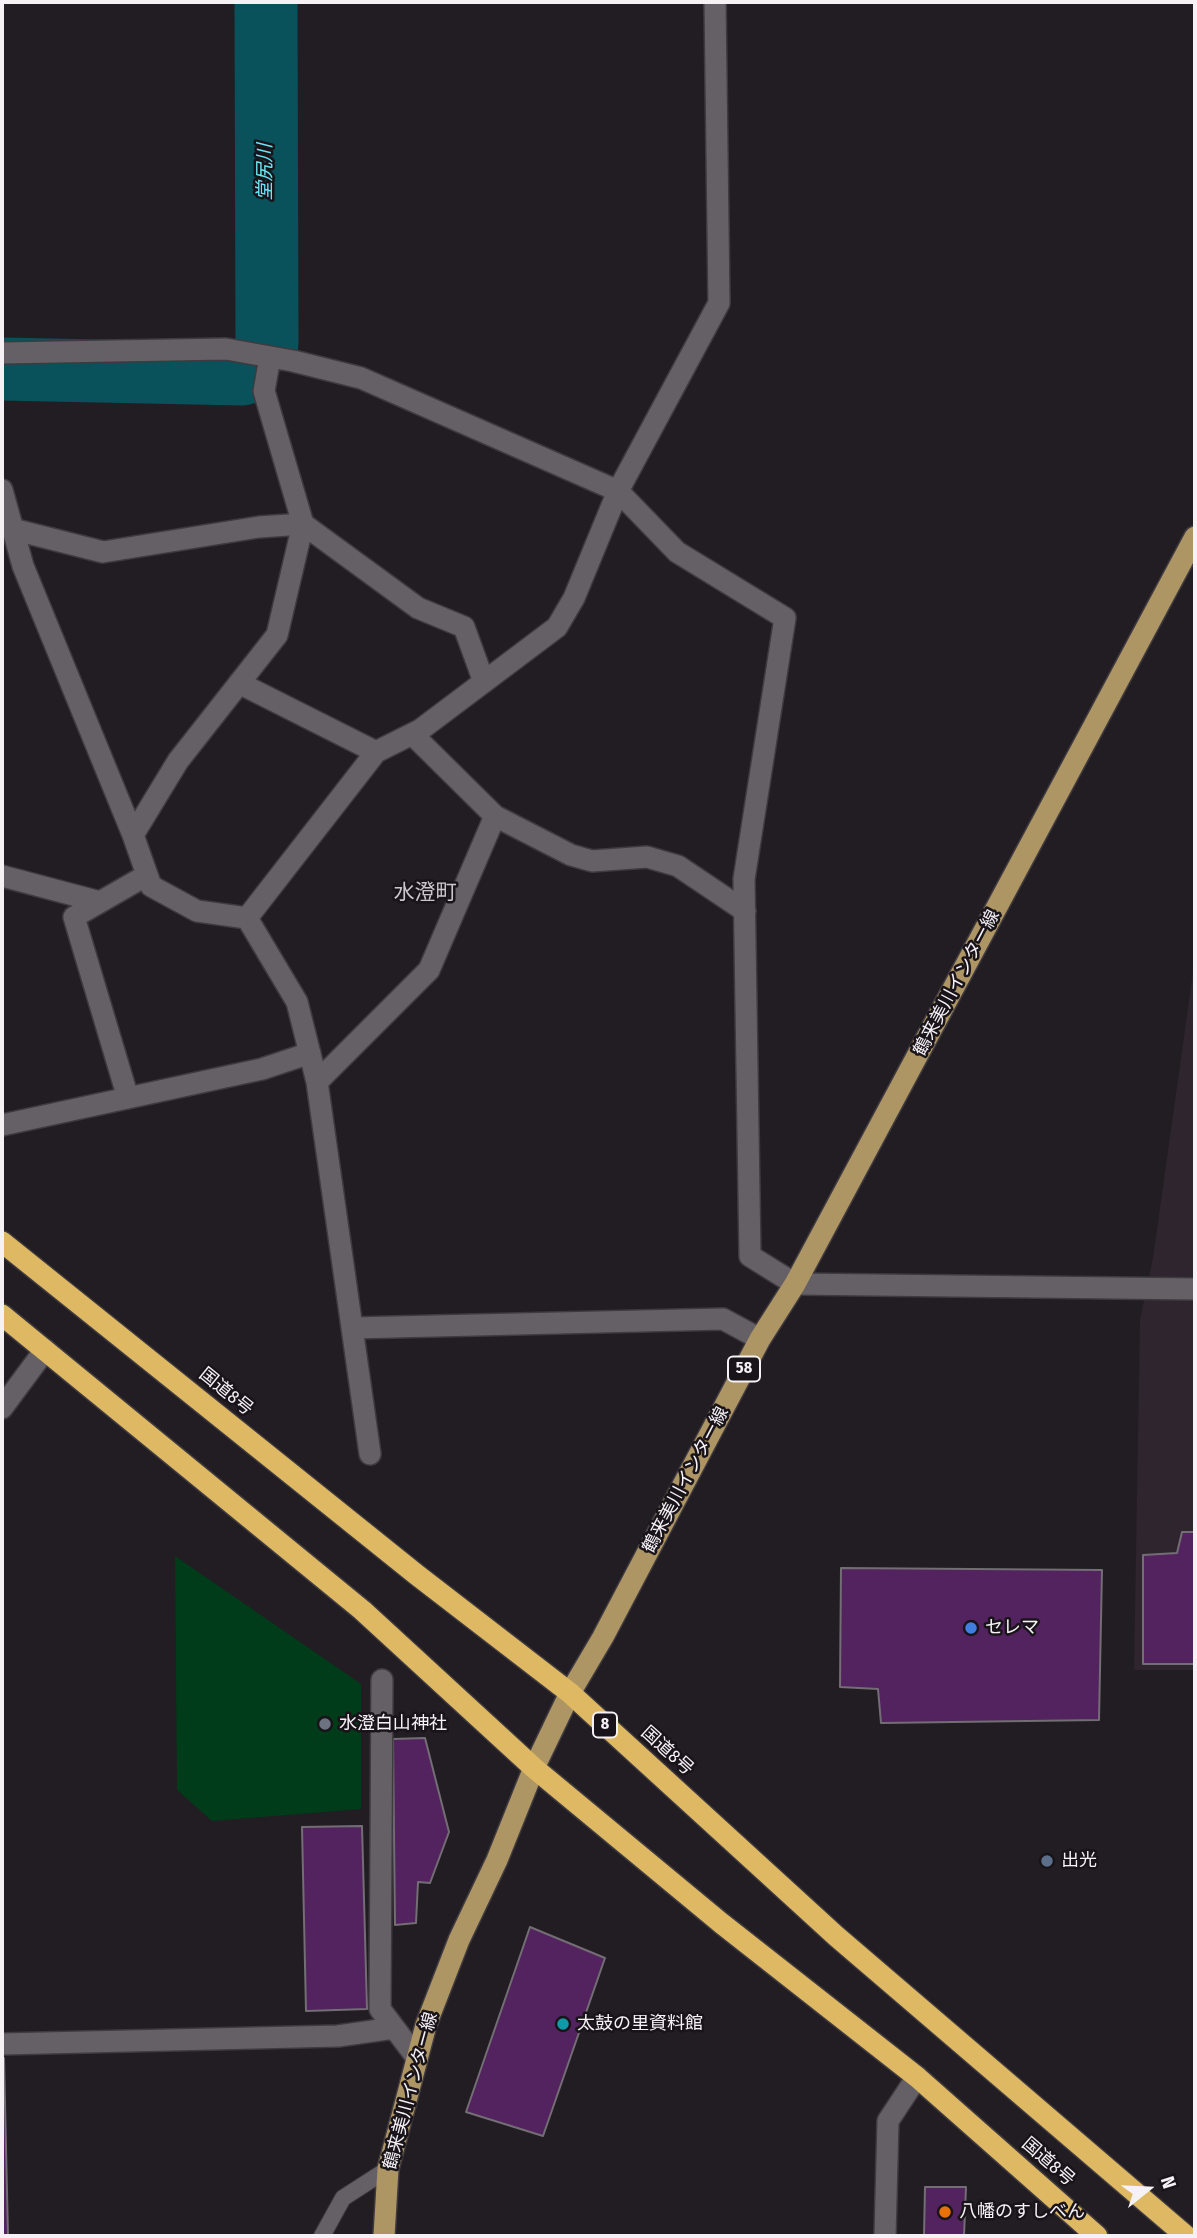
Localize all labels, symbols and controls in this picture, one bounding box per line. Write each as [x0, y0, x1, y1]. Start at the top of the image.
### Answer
water label: 堂尻川 [255, 144, 277, 200]
district label: 水澄町 [394, 880, 456, 906]
street label: 鶴来美川インター線 [909, 906, 1005, 1060]
road number: 58 [728, 1357, 760, 1382]
street label: 国道8号 [195, 1364, 257, 1420]
street label: 鶴来美川インター線 [638, 1403, 734, 1557]
place label: セレマ [985, 1617, 1039, 1639]
marker: セレマ [963, 1620, 979, 1636]
road number: 8 [593, 1712, 617, 1737]
place label: 水澄白山神社 [339, 1713, 447, 1735]
marker: 水澄白山神社 [317, 1716, 333, 1732]
street label: 国道8号 [636, 1722, 698, 1780]
place label: 出光 [1061, 1850, 1097, 1872]
marker: 出光 [1039, 1853, 1055, 1869]
street label: 鶴来美川インター線 [380, 2010, 442, 2172]
place label: 太鼓の里資料館 [577, 2013, 703, 2035]
marker: 太鼓の里資料館 [555, 2016, 571, 2032]
street label: 国道8号 [1017, 2133, 1079, 2191]
north arrow [1113, 2154, 1183, 2224]
text: N [1156, 2173, 1181, 2191]
place label: 八幡のすしべん [959, 2201, 1085, 2223]
marker: 八幡のすしべん [937, 2204, 953, 2220]

